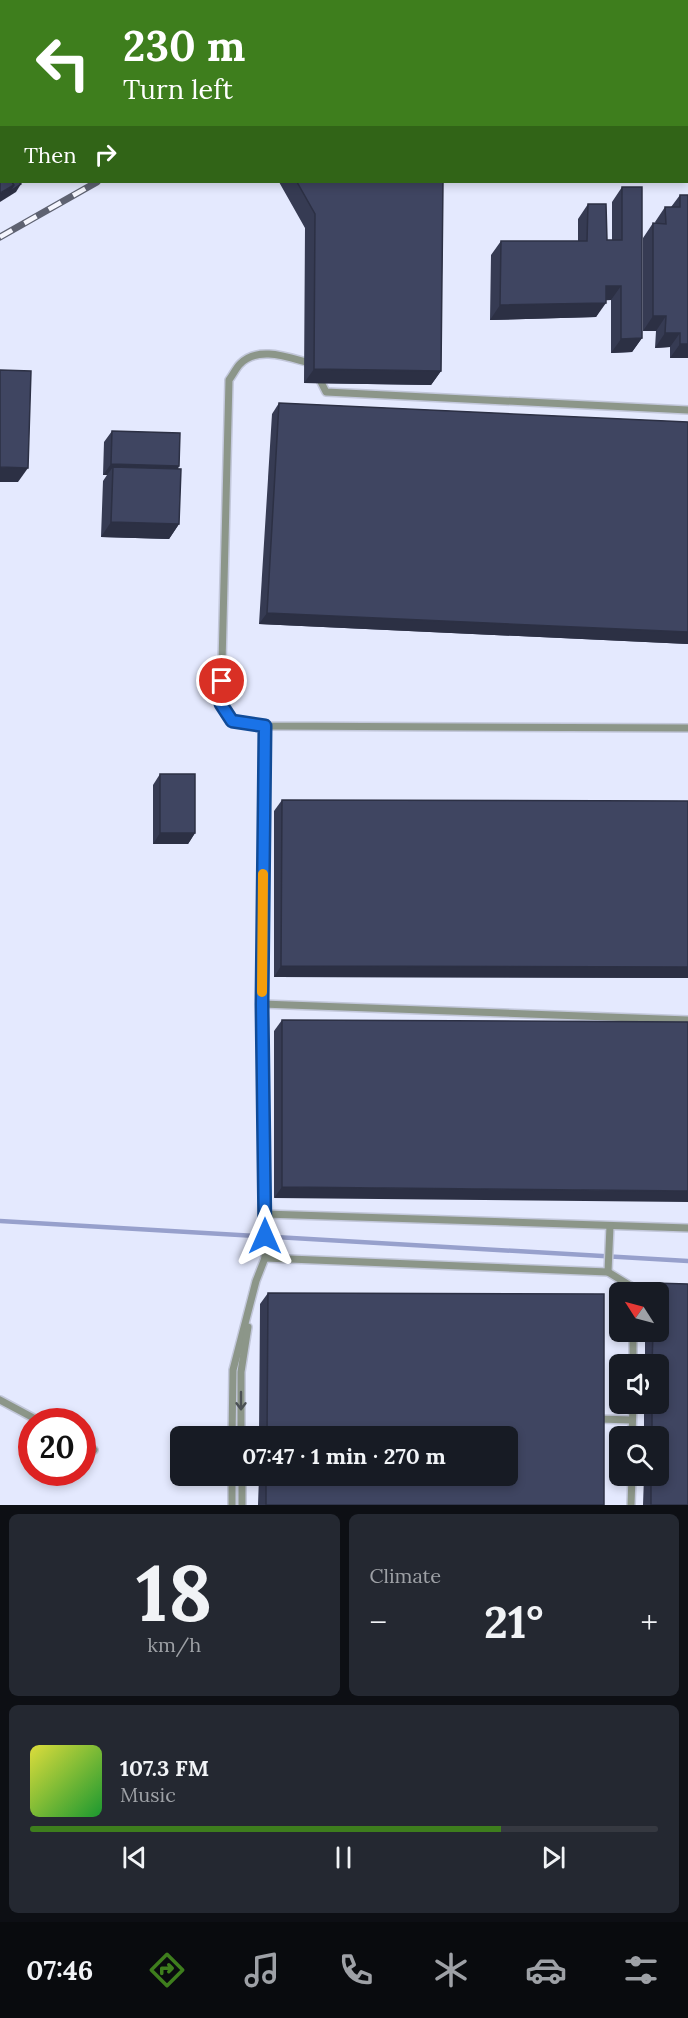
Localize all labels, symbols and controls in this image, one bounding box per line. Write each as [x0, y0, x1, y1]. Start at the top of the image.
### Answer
text: 230 m [123, 19, 245, 73]
icon: left [24, 24, 102, 102]
text: Turn left [123, 72, 233, 106]
icon: right [89, 138, 122, 171]
text: Then [24, 141, 77, 169]
pin [196, 655, 247, 706]
icon: arrive [205, 664, 238, 697]
position arrow [233, 1204, 297, 1268]
north arrow [609, 1282, 669, 1342]
map controls [609, 1282, 669, 1486]
button: sound [609, 1354, 669, 1414]
one-way arrow [235, 1390, 247, 1410]
speed limit sign: 20 [18, 1408, 96, 1486]
button: search [609, 1426, 669, 1486]
text: 07:47 · 1 min · 270 m [242, 1442, 446, 1470]
text: 18 [136, 1543, 212, 1642]
text: Climate [370, 1563, 441, 1588]
text: 21° [484, 1593, 543, 1650]
text: − [370, 1601, 387, 1643]
text: + [640, 1601, 658, 1643]
text: km/h [147, 1632, 201, 1657]
text: 107.3 FM [120, 1754, 209, 1782]
text: Music [120, 1782, 176, 1807]
icon: previous [118, 1841, 151, 1874]
icon: pause [327, 1841, 360, 1874]
icon: next [537, 1841, 570, 1874]
icon: directions [146, 1949, 188, 1991]
icon: music [241, 1949, 283, 1991]
icon: phone [335, 1949, 377, 1991]
icon: climate [430, 1949, 472, 1991]
icon: car [525, 1949, 567, 1991]
icon: filters [620, 1949, 662, 1991]
text: 07:46 [26, 1953, 93, 1987]

